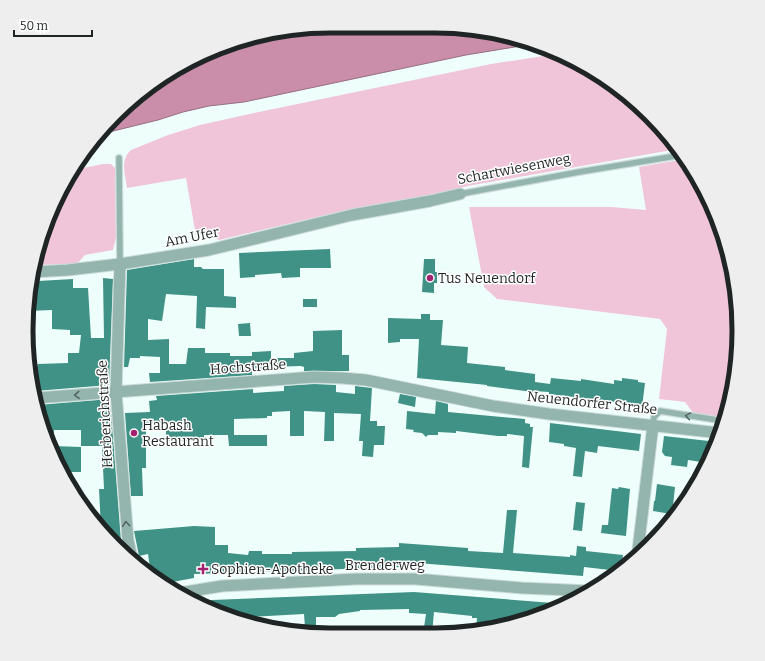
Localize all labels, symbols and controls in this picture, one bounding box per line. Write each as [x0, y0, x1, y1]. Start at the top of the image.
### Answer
scale bar [14, 12, 92, 38]
text: 50 m [20, 19, 49, 33]
street label: Schartwiesenweg [456, 150, 572, 188]
street label: Am Ufer [163, 223, 221, 251]
place label: Tus Neuendorf [438, 270, 536, 287]
marker: Tus Neuendorf [425, 273, 435, 283]
street label: Hochstraße [209, 356, 287, 378]
street label: Herberichstraße [94, 360, 116, 468]
street label: Neuendorfer Straße [526, 388, 658, 418]
one-way arrow [74, 391, 80, 400]
one-way arrow [685, 412, 691, 421]
place label: Habash Restaurant [142, 417, 214, 450]
marker: Habash Restaurant [129, 428, 139, 438]
one-way arrow [122, 521, 131, 527]
street label: Brenderweg [345, 557, 425, 574]
place label: Sophien-Apotheke [211, 561, 334, 578]
marker: Sophien-Apotheke [198, 564, 208, 574]

